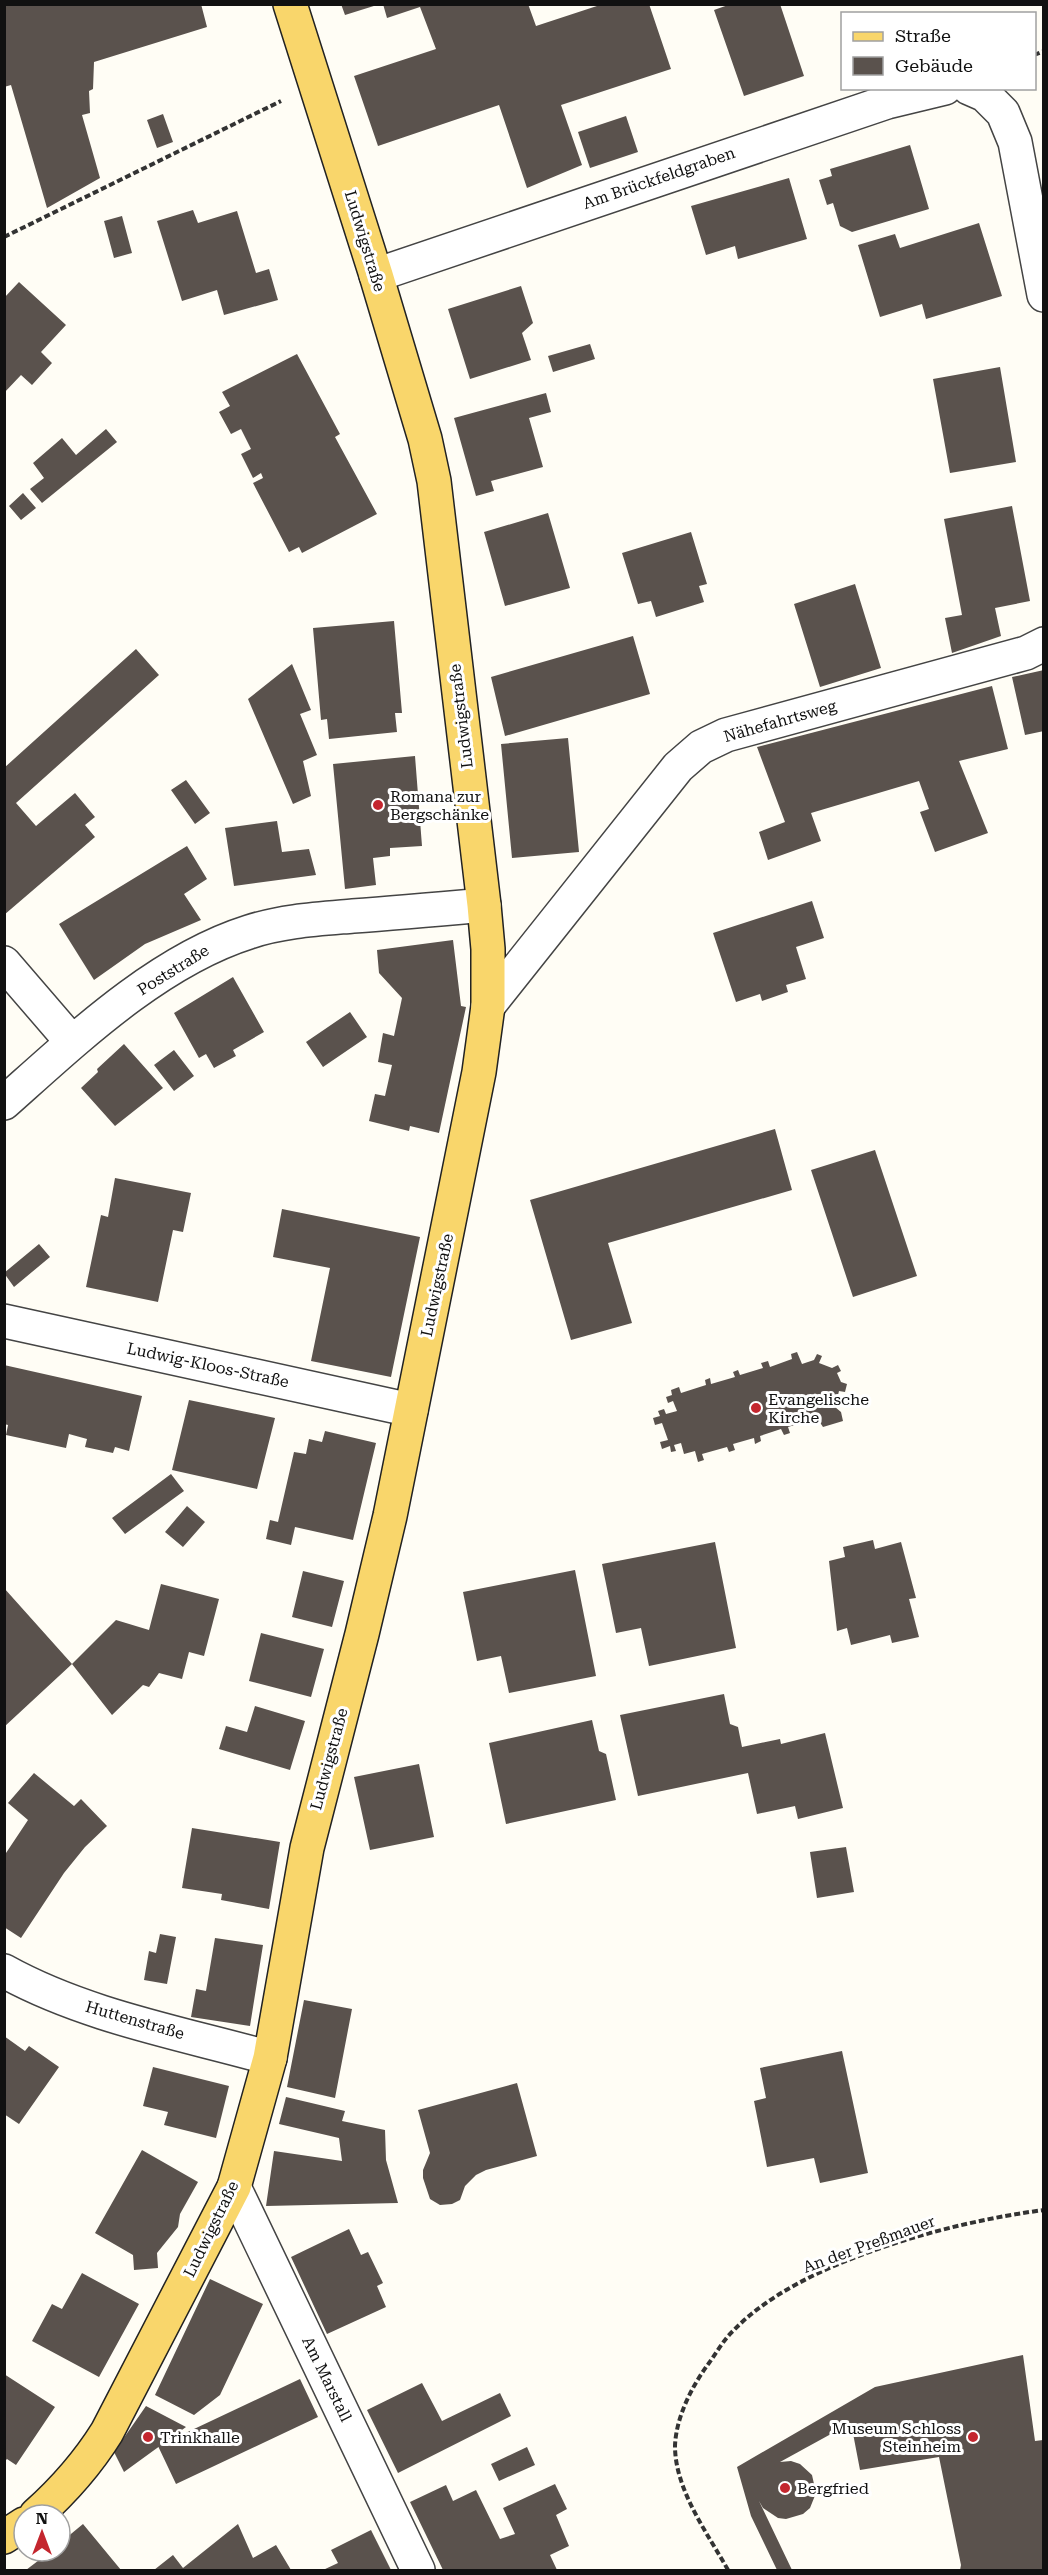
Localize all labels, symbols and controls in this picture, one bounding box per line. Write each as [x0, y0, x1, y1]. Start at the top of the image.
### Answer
legend [841, 12, 1036, 90]
text: Straße [895, 25, 951, 46]
text: Gebäude [895, 55, 973, 76]
street label: Am Brückfeldgraben [580, 143, 738, 213]
street label: Ludwigstraße [341, 188, 389, 294]
street label: Ludwigstraße [445, 663, 477, 769]
street label: Nähefahrtsweg [721, 696, 839, 746]
place label: Romana zur Bergschänke [390, 787, 489, 824]
marker: Romana zur Bergschänke [371, 798, 385, 812]
street label: Poststraße [134, 940, 212, 999]
street label: Ludwigstraße [417, 1232, 457, 1338]
street label: Ludwig-Kloos-Straße [125, 1339, 291, 1392]
place label: Evangelische Kirche [768, 1390, 869, 1427]
marker: Evangelische Kirche [749, 1401, 763, 1415]
street label: Ludwigstraße [306, 1706, 352, 1812]
street label: Huttenstraße [83, 1997, 187, 2043]
street label: Ludwigstraße [179, 2177, 243, 2280]
street label: An der Preßmauer [800, 2211, 938, 2277]
street label: Am Marstall [298, 2333, 356, 2425]
place label: Museum Schloss Steinheim [832, 2419, 961, 2456]
place label: Trinkhalle [160, 2428, 240, 2447]
marker: Trinkhalle [141, 2430, 155, 2444]
marker: Museum Schloss Steinheim [966, 2430, 980, 2444]
place label: Bergfried [797, 2479, 869, 2498]
marker: Bergfried [778, 2481, 792, 2495]
north arrow [12, 2503, 72, 2563]
text: N [36, 2509, 48, 2528]

